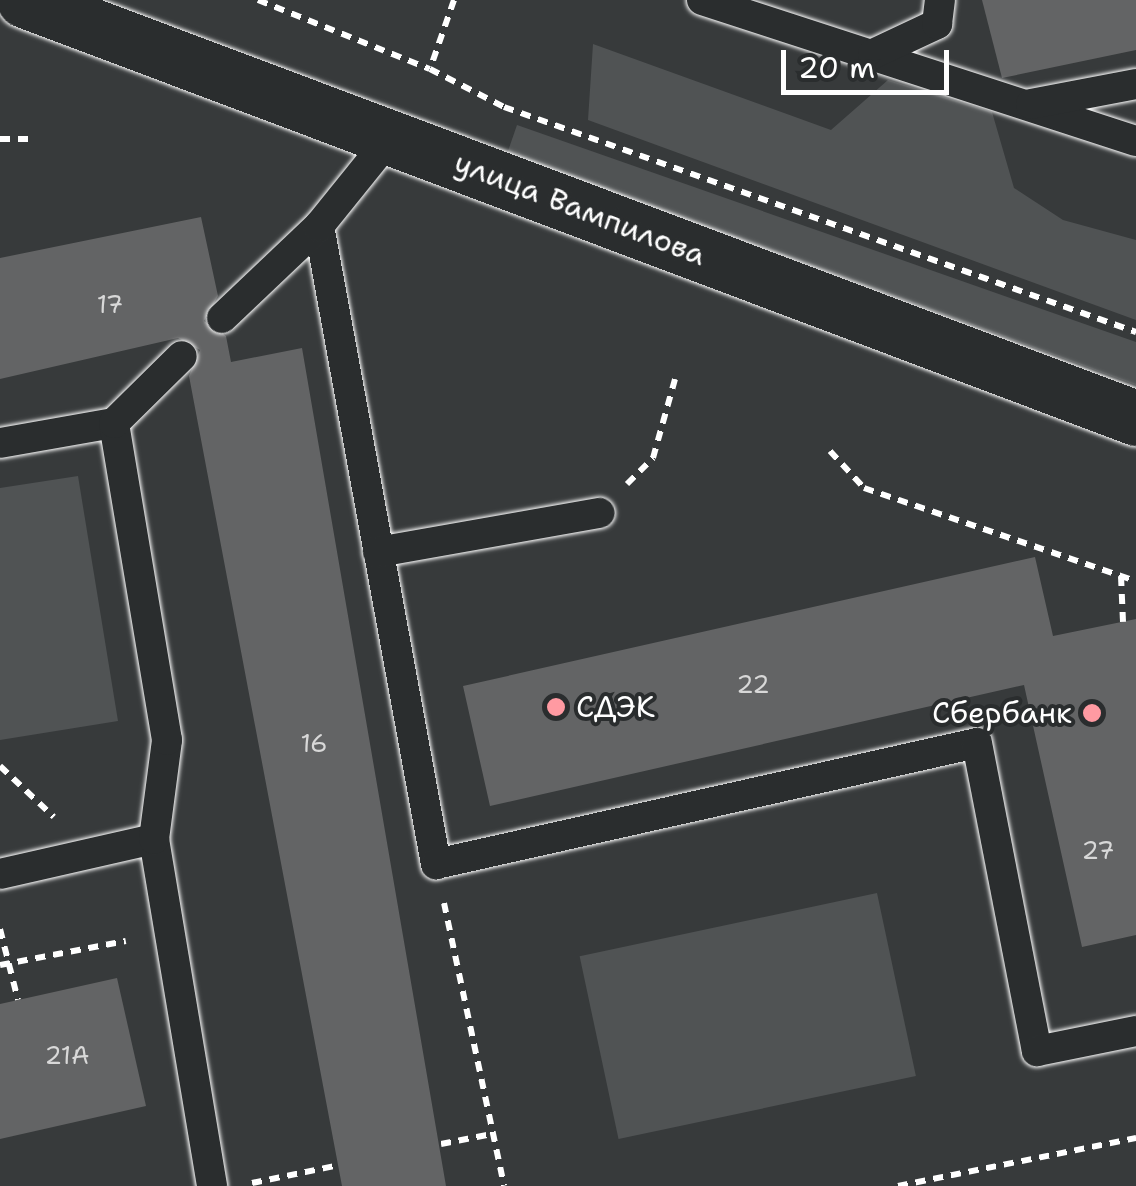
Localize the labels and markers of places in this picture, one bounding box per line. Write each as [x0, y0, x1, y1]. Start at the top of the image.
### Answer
place label: СДЭК [576, 689, 655, 725]
place label: Сбербанк [932, 695, 1072, 731]
marker: СДЭК [545, 696, 567, 718]
marker: Сбербанк [1081, 702, 1103, 724]

